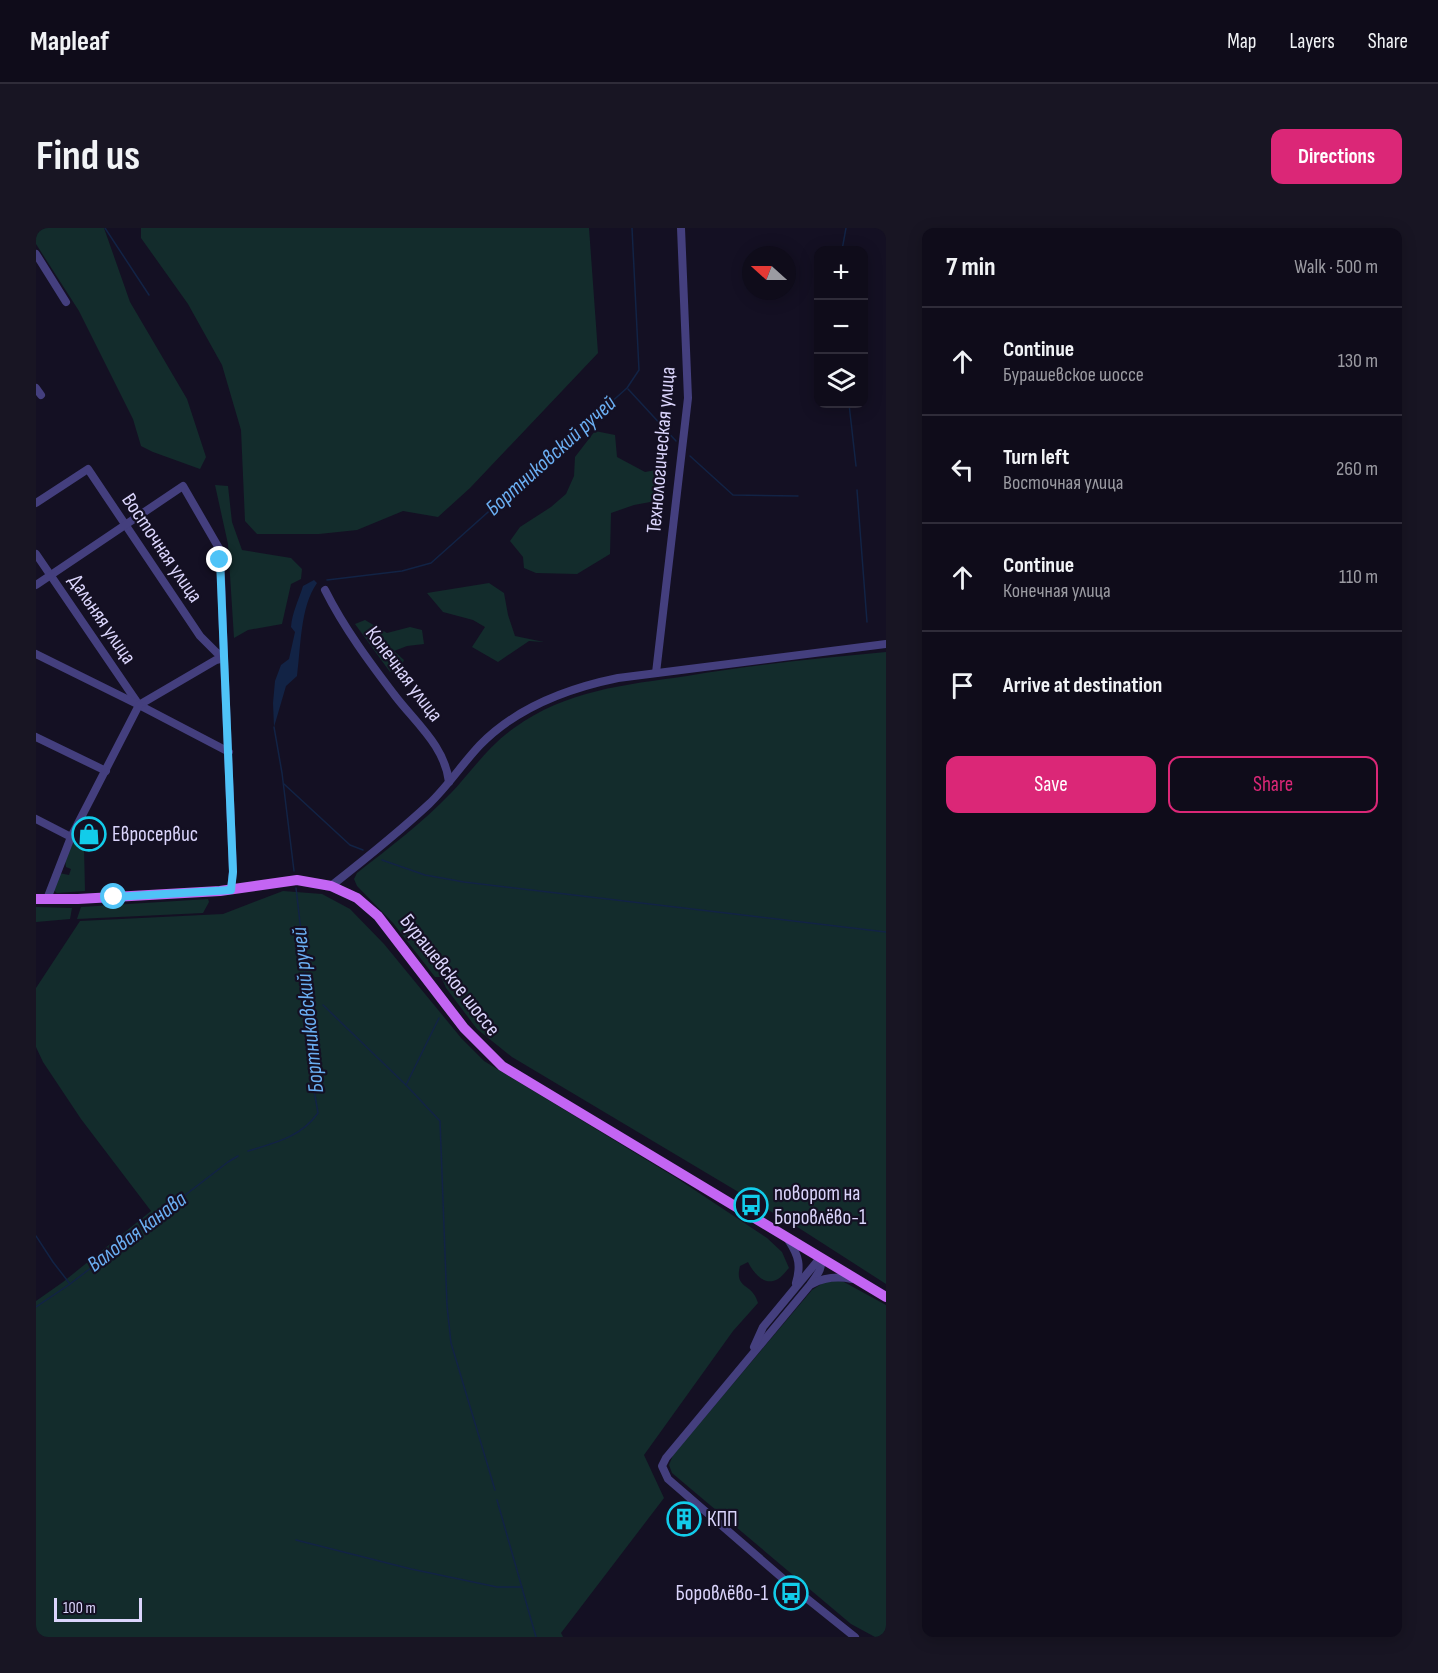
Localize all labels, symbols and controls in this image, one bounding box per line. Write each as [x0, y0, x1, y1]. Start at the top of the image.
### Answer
text: Mapleaf [30, 25, 109, 58]
text: Map [1227, 29, 1256, 54]
text: Layers [1289, 29, 1335, 54]
text: Share [1368, 29, 1408, 54]
button: Directions [1271, 129, 1402, 184]
text: Find us [36, 131, 140, 182]
north arrow [742, 246, 796, 300]
map controls [814, 246, 868, 408]
button: + [814, 246, 868, 300]
text: 7 min [946, 252, 995, 283]
text: Walk · 500 m [1294, 255, 1378, 279]
button: − [814, 300, 868, 354]
text: Continue [1003, 336, 1074, 363]
icon: ahead [946, 345, 979, 378]
text: 130 m [1338, 349, 1378, 373]
button: layers [814, 354, 868, 408]
text: Бурашевское шоссе [1003, 363, 1144, 387]
street label: Технологическая улица [641, 366, 681, 534]
water label: Бортниковский ручей [480, 390, 622, 522]
text: Turn left [1003, 444, 1069, 471]
icon: left [946, 453, 979, 486]
text: 260 m [1336, 457, 1378, 481]
text: Восточная улица [1003, 471, 1123, 495]
street label: Восточная улица [116, 489, 208, 607]
route end [206, 546, 232, 572]
text: Continue [1003, 552, 1074, 579]
icon: ahead [946, 561, 979, 594]
text: 110 m [1339, 565, 1378, 589]
street label: Дальняя улица [63, 569, 141, 669]
text: Конечная улица [1003, 579, 1111, 603]
street label: Конечная улица [360, 621, 448, 727]
icon: arrive [946, 669, 979, 702]
text: Arrive at destination [1003, 672, 1162, 699]
button: Save [946, 756, 1156, 813]
button: Share [1168, 756, 1378, 813]
shop icon: Евросервис [71, 816, 107, 852]
place label: Евросервис [112, 822, 198, 847]
route start [100, 883, 126, 909]
street label: Бурашевское шоссе [395, 909, 505, 1041]
water label: Бортниковский ручей [286, 926, 330, 1094]
place label: поворот на Боровлёво-1 [774, 1181, 867, 1230]
water label: Валовая канава [82, 1186, 192, 1278]
bus stop icon: поворот на Боровлёво-1 [733, 1187, 769, 1223]
building icon: КПП [666, 1501, 702, 1537]
place label: КПП [707, 1507, 738, 1532]
bus stop icon: Боровлёво-1 [773, 1575, 809, 1611]
place label: Боровлёво-1 [676, 1581, 769, 1606]
scale bar [54, 1595, 142, 1622]
text: 100 m [63, 1599, 96, 1618]

